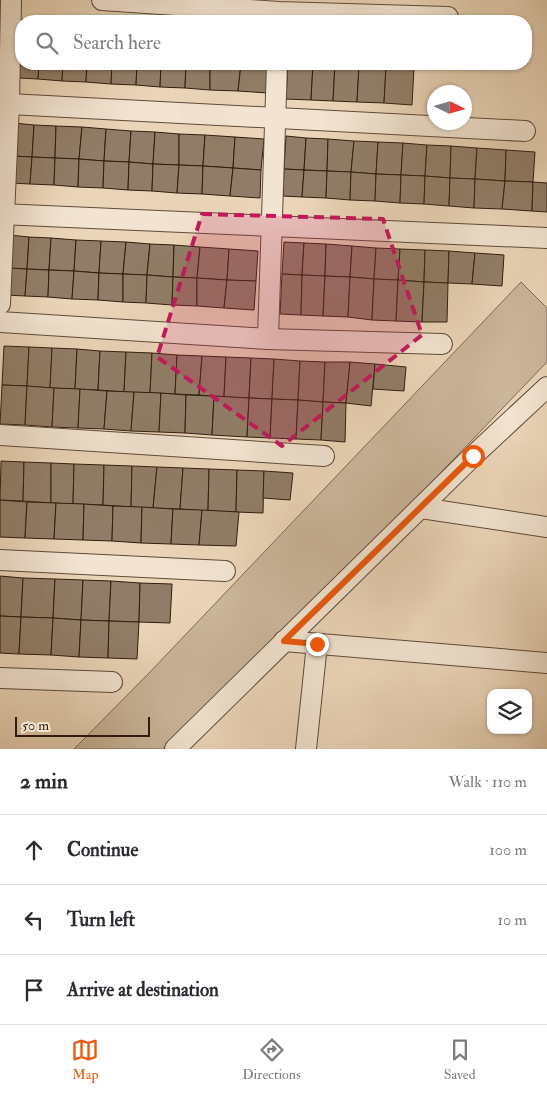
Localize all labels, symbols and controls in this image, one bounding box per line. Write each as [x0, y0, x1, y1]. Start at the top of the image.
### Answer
search box [15, 15, 532, 70]
icon: search [33, 29, 61, 57]
text: Search here [73, 31, 161, 55]
north arrow [427, 85, 472, 130]
route start [462, 445, 485, 468]
route end [306, 633, 329, 656]
map controls [487, 689, 532, 734]
button: layers [487, 689, 532, 734]
scale bar [15, 714, 150, 737]
text: 50 m [22, 717, 49, 734]
text: 2 min [20, 768, 68, 795]
text: Walk · 110 m [449, 772, 527, 792]
icon: ahead [20, 836, 48, 864]
text: Continue [67, 838, 138, 862]
text: 100 m [489, 840, 527, 860]
icon: left [20, 906, 48, 934]
text: Turn left [67, 908, 135, 932]
text: 10 m [497, 910, 527, 930]
icon: arrive [20, 976, 48, 1004]
text: Arrive at destination [67, 978, 219, 1002]
tab: Map [71, 1036, 99, 1083]
tab: Directions [242, 1036, 301, 1083]
tab: Saved [444, 1036, 476, 1083]

